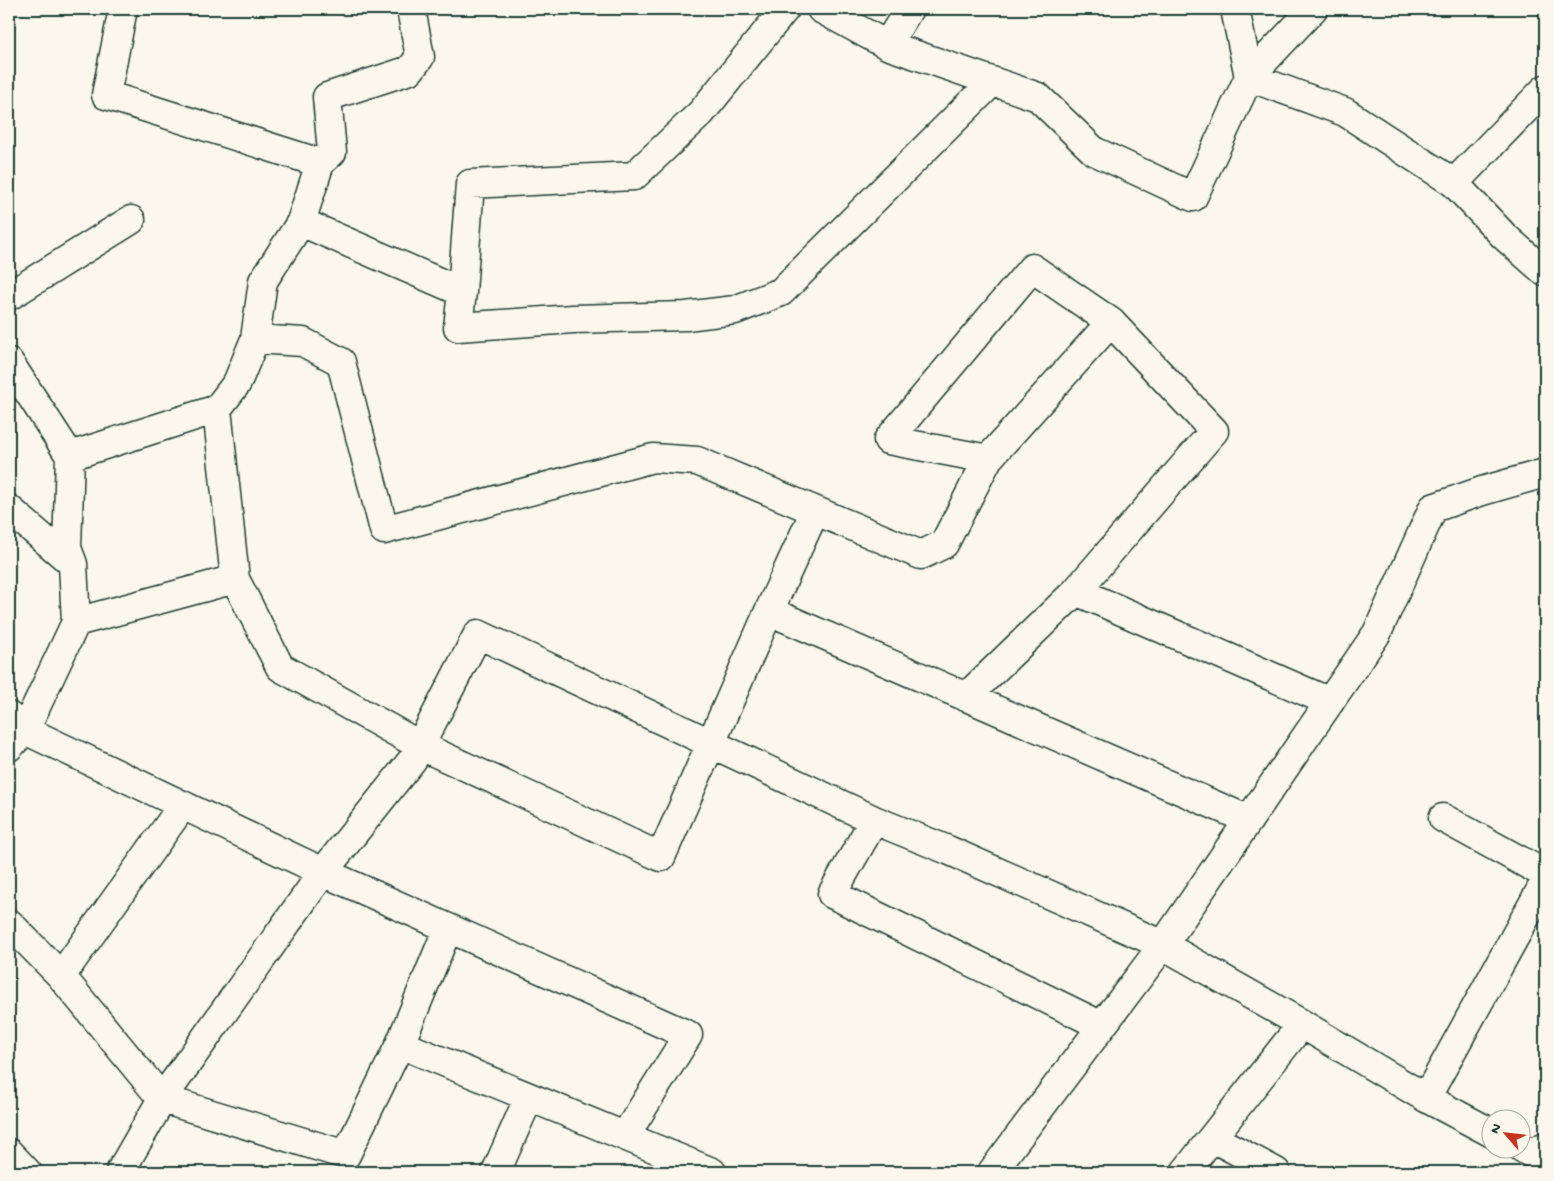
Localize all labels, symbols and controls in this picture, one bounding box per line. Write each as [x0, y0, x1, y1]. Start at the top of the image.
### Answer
north arrow [1482, 1108, 1532, 1158]
text: N [1487, 1121, 1506, 1137]

